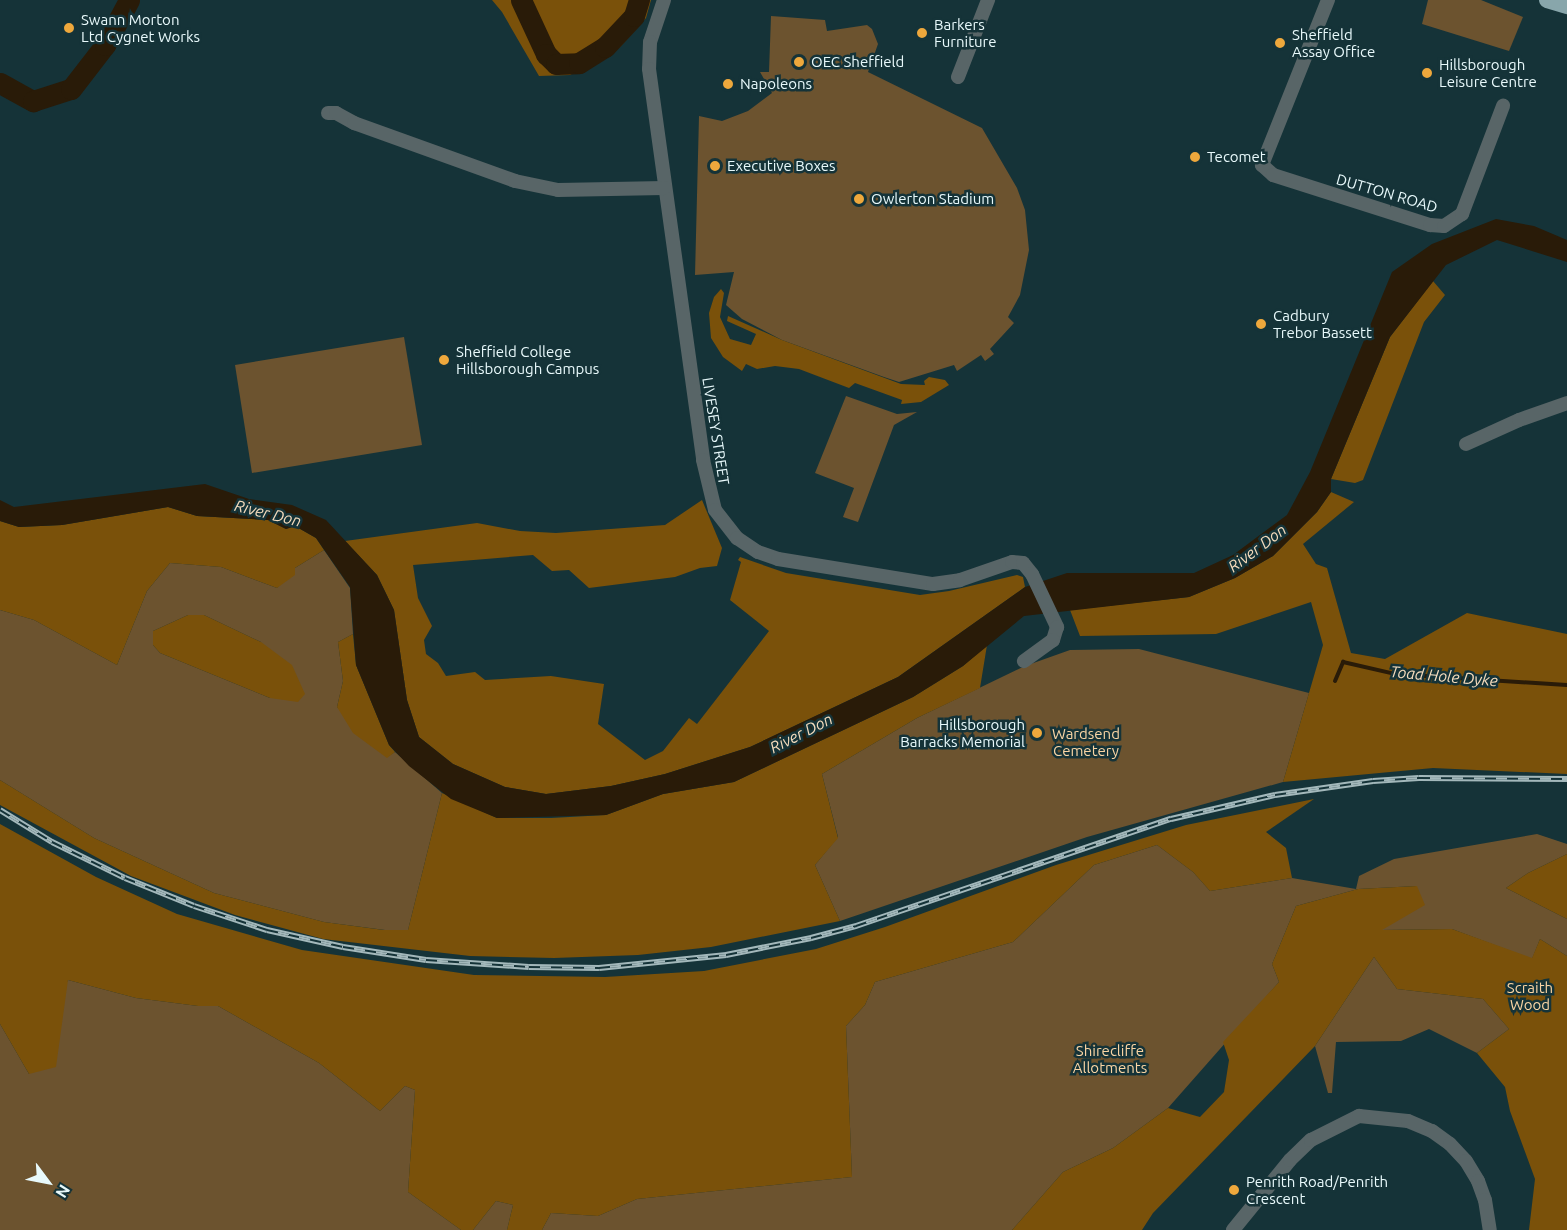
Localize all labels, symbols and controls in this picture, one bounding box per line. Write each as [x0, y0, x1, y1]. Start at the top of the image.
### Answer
place label: Swann Morton Ltd Cygnet Works [81, 10, 200, 45]
place label: Barkers Furniture [934, 15, 997, 50]
marker: Swann Morton Ltd Cygnet Works [62, 21, 76, 35]
place label: Sheffield Assay Office [1292, 25, 1375, 60]
marker: Barkers Furniture [915, 26, 929, 40]
marker: Sheffield Assay Office [1273, 36, 1287, 50]
place label: OEC Sheffield [811, 53, 904, 71]
marker: OEC Sheffield [792, 55, 806, 69]
place label: Hillsborough Leisure Centre [1439, 55, 1537, 90]
marker: Hillsborough Leisure Centre [1420, 66, 1434, 80]
place label: Napoleons [740, 75, 812, 93]
marker: Napoleons [721, 77, 735, 91]
place label: Tecomet [1207, 148, 1266, 166]
marker: Tecomet [1188, 150, 1202, 164]
place label: Executive Boxes [727, 157, 836, 175]
marker: Executive Boxes [708, 159, 722, 173]
street label: DUTTON ROAD [1334, 170, 1440, 216]
place label: Owlerton Stadium [871, 190, 994, 208]
marker: Owlerton Stadium [852, 192, 866, 206]
place label: Cadbury Trebor Bassett [1273, 306, 1372, 341]
marker: Cadbury Trebor Bassett [1254, 317, 1268, 331]
place label: Sheffield College Hillsborough Campus [456, 342, 599, 377]
marker: Sheffield College Hillsborough Campus [437, 353, 451, 367]
street label: LIVESEY STREET [699, 376, 733, 486]
water label: River Don [233, 495, 303, 531]
water label: River Don [1224, 520, 1290, 576]
water label: Toad Hole Dyke [1389, 662, 1499, 690]
water label: River Don [766, 709, 836, 757]
place label: Hillsborough Barracks Memorial [900, 715, 1025, 750]
park label: Wardsend Cemetery [1052, 724, 1120, 759]
marker: Hillsborough Barracks Memorial [1030, 726, 1044, 740]
park label: Scraith Wood [1507, 978, 1553, 1013]
park label: Shirecliffe Allotments [1073, 1041, 1147, 1076]
north arrow [18, 1152, 78, 1212]
place label: Penrith Road/Penrith Crescent [1246, 1172, 1388, 1207]
text: N [52, 1182, 74, 1201]
marker: Penrith Road/Penrith Crescent [1227, 1183, 1241, 1197]

